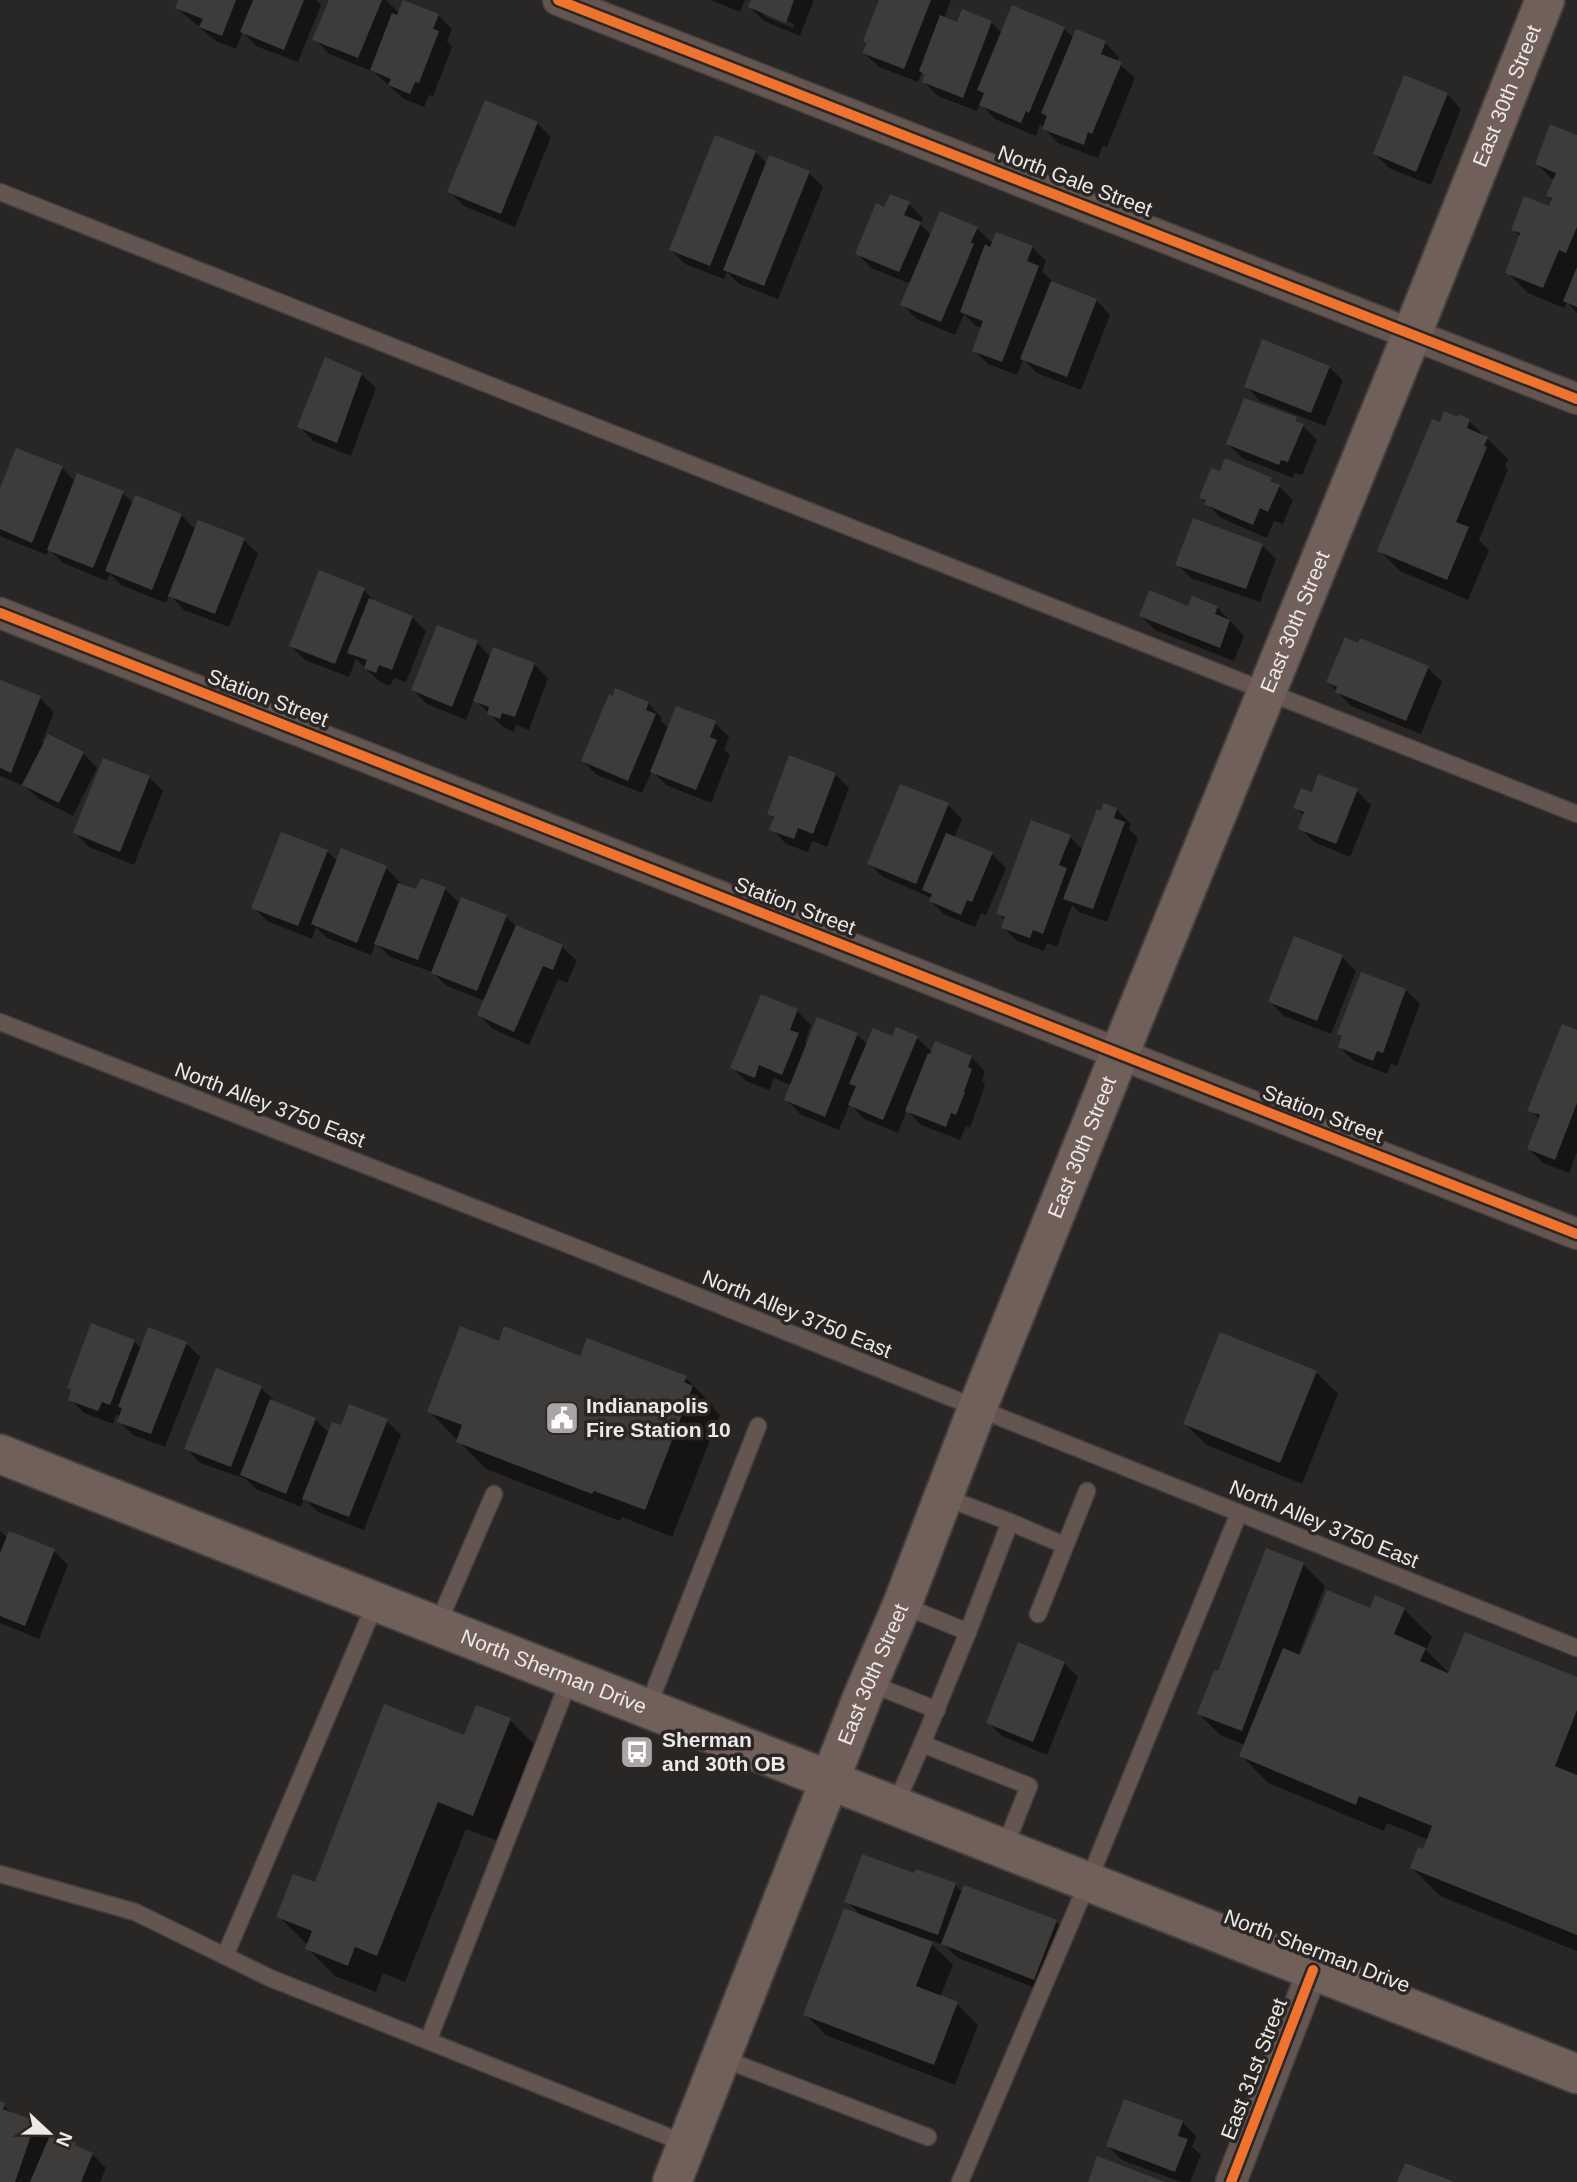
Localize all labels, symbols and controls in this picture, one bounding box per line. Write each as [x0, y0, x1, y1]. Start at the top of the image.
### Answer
street label: East 30th Street [1468, 21, 1545, 170]
street label: North Gale Street [995, 141, 1156, 221]
street label: East 30th Street [1256, 547, 1334, 696]
street label: Station Street [205, 664, 332, 731]
street label: Station Street [732, 872, 859, 939]
street label: North Alley 3750 East [172, 1058, 369, 1152]
street label: East 30th Street [1043, 1073, 1120, 1221]
street label: Station Street [1260, 1080, 1387, 1147]
street label: North Alley 3750 East [699, 1265, 895, 1362]
place label: Indianapolis Fire Station 10 [586, 1394, 731, 1441]
public building icon: Indianapolis Fire Station 10 [543, 1399, 581, 1437]
street label: North Alley 3750 East [1226, 1475, 1422, 1572]
street label: East 30th Street [833, 1600, 912, 1748]
street label: North Sherman Drive [458, 1624, 650, 1718]
place label: Sherman and 30th OB [662, 1728, 786, 1775]
bus stop icon: Sherman and 30th OB [618, 1733, 656, 1771]
street label: North Sherman Drive [1221, 1904, 1413, 1997]
street label: East 31st Street [1216, 1995, 1291, 2143]
north arrow [14, 2098, 84, 2168]
text: N [52, 2129, 77, 2149]

